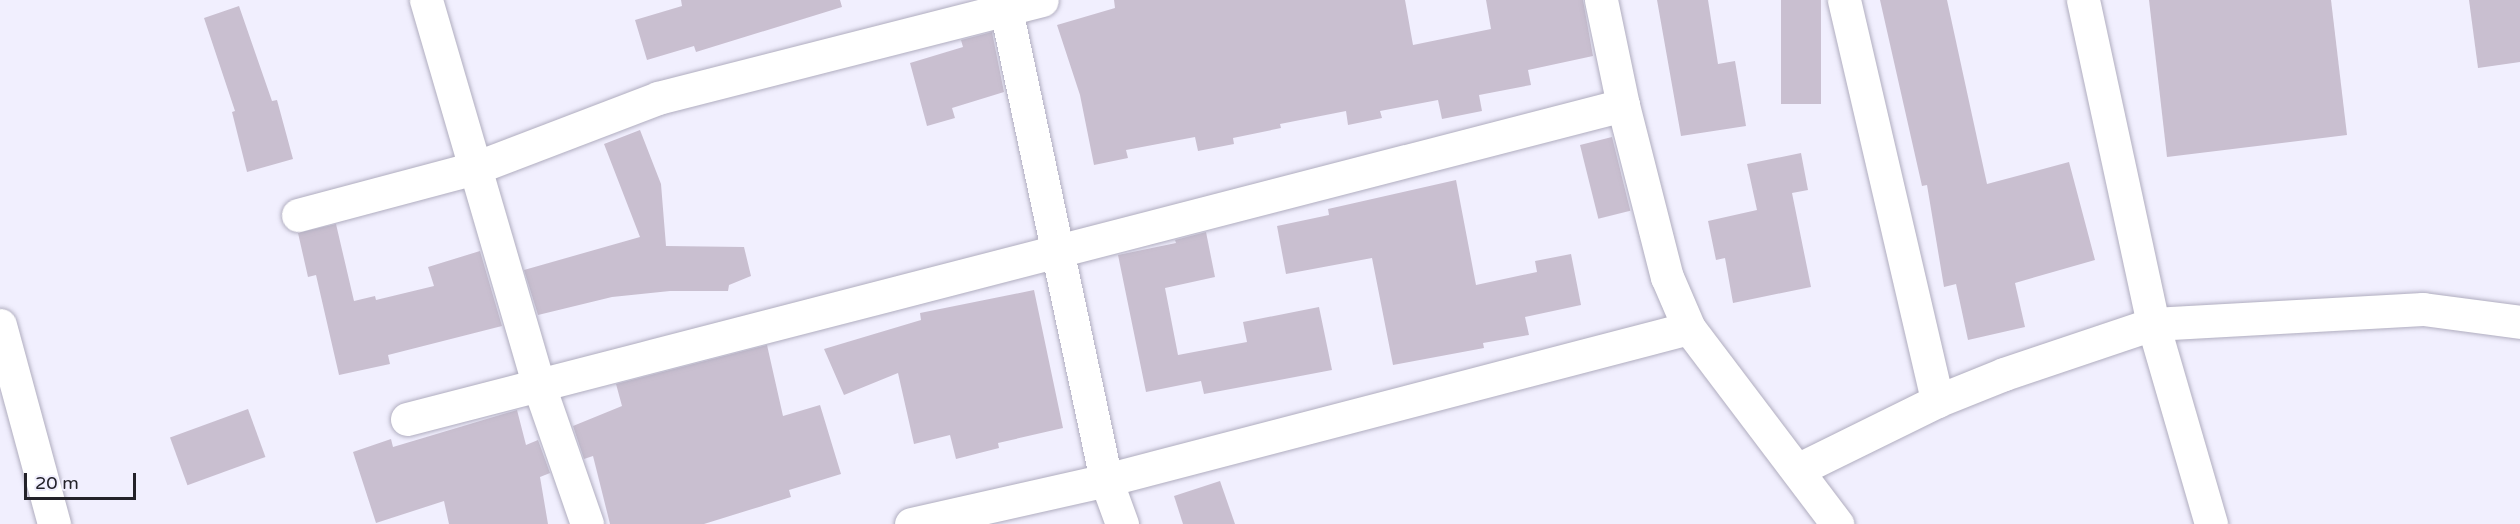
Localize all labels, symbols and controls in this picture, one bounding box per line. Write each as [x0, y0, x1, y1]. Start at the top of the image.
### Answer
scale bar [27, 461, 140, 499]
text: 20 m [35, 472, 79, 494]

